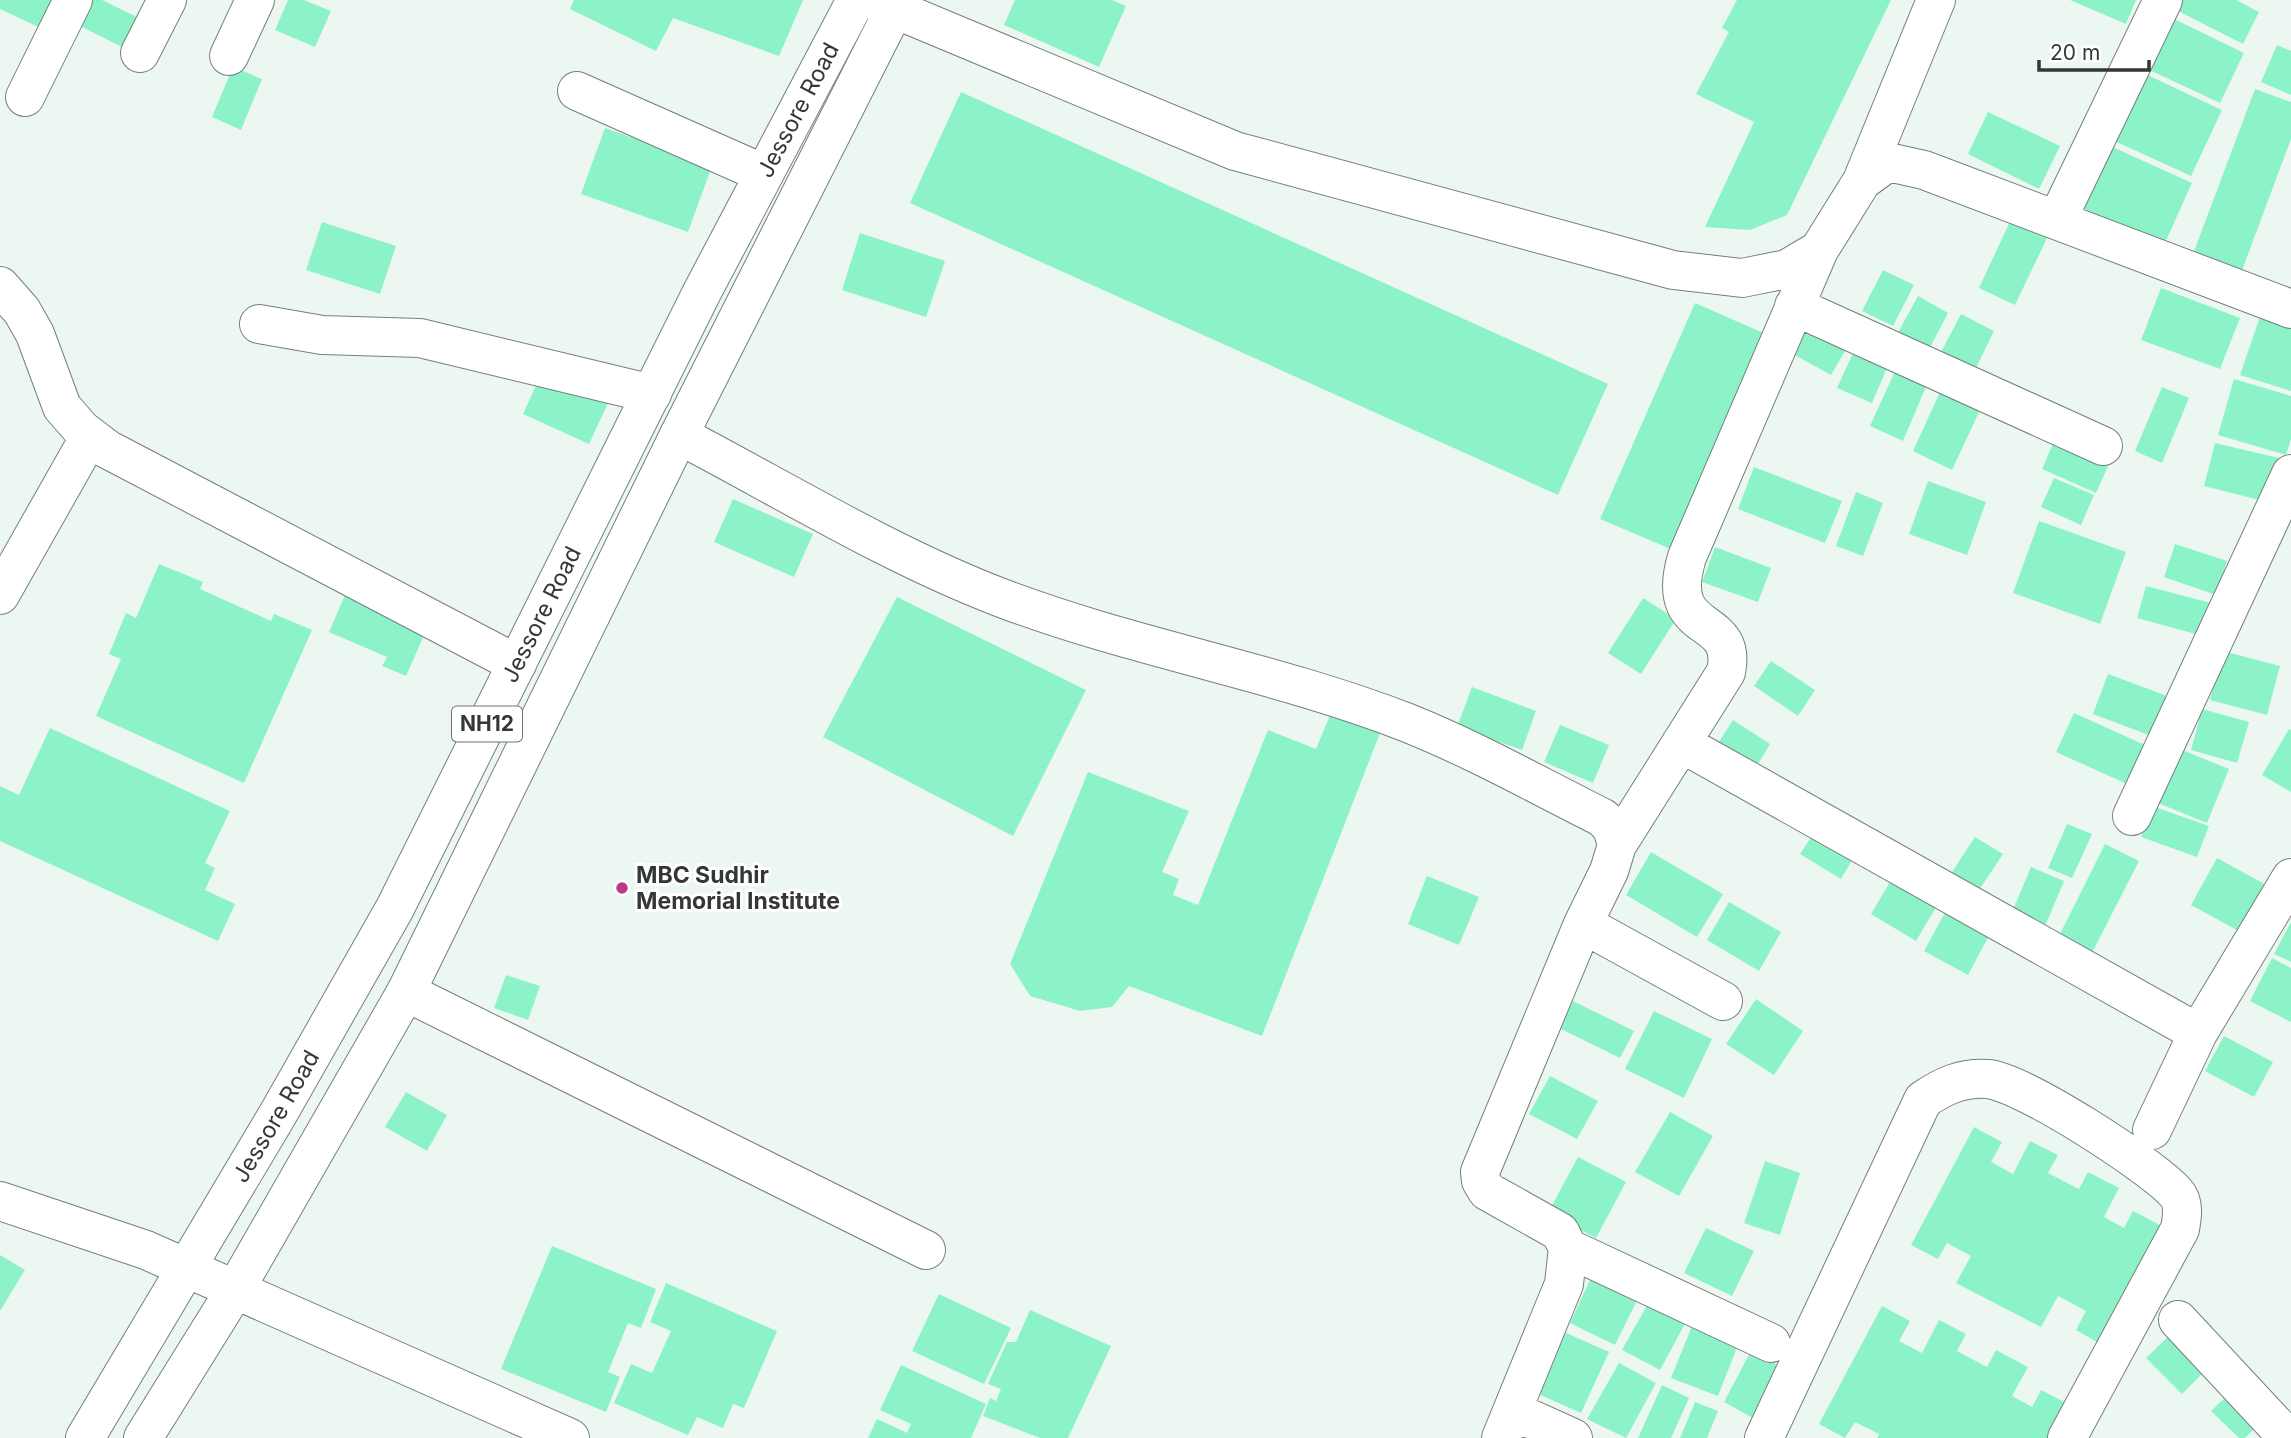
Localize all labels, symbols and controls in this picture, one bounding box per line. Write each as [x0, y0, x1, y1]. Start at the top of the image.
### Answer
scale bar [2039, 28, 2149, 72]
street label: Jessore Road [751, 38, 845, 182]
text: 20 m [2050, 40, 2100, 65]
street label: Jessore Road [496, 542, 587, 687]
road number: NH12 [452, 706, 522, 742]
place label: MBC Sudhir Memorial Institute [636, 861, 840, 915]
marker: MBC Sudhir Memorial Institute [614, 880, 630, 896]
street label: Jessore Road [226, 1045, 325, 1188]

